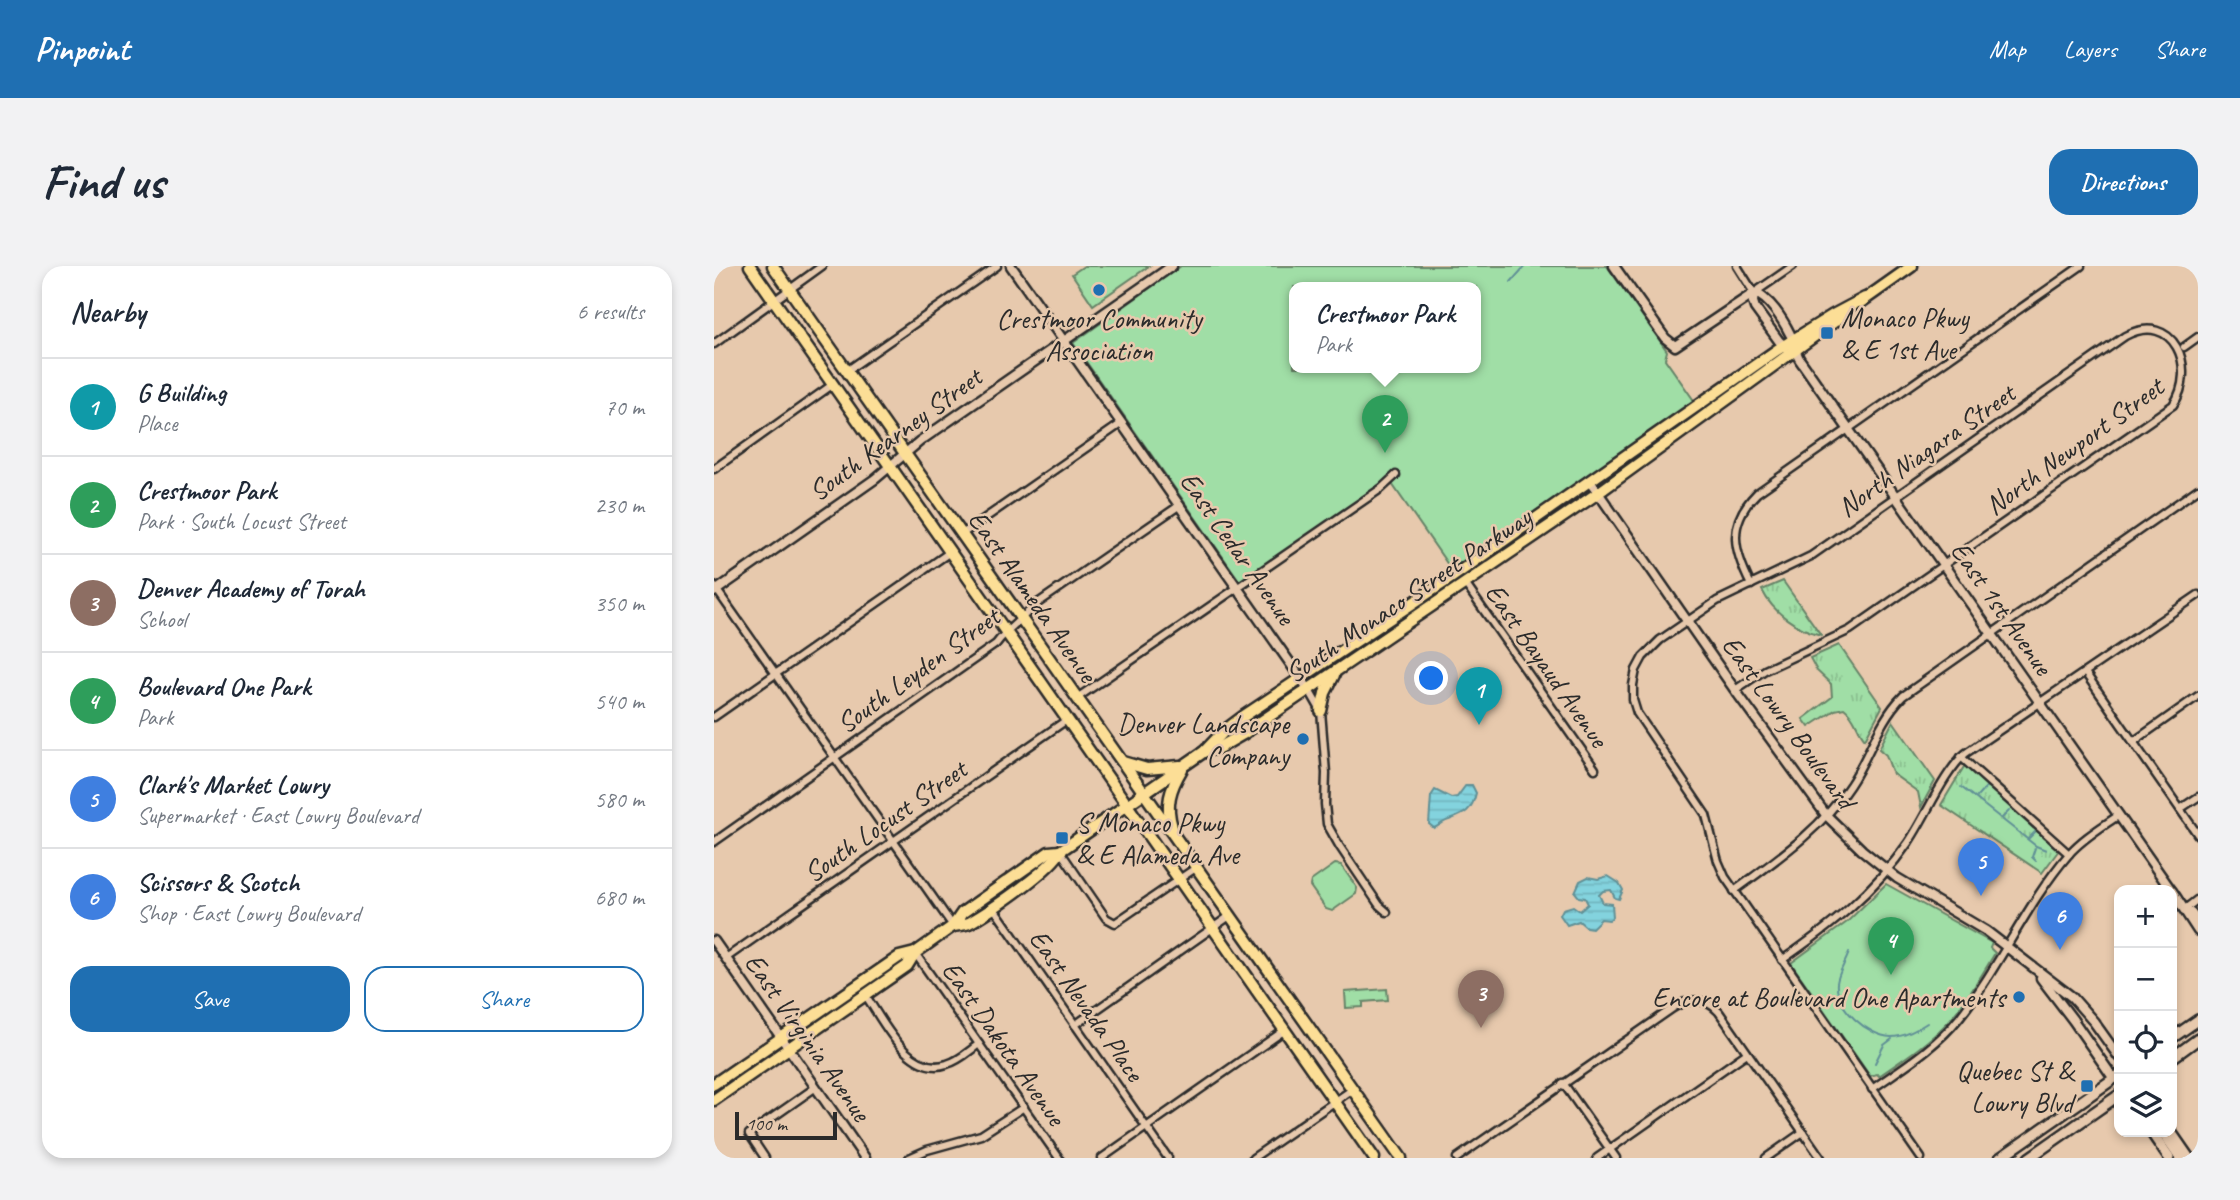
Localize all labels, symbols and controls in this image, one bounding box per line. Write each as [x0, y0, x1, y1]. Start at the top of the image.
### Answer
text: Pinpoint [35, 28, 129, 70]
text: Map [1989, 34, 2026, 64]
text: Layers [2064, 34, 2117, 64]
text: Share [2155, 34, 2205, 64]
button: Directions [2049, 149, 2198, 215]
text: Find us [42, 151, 164, 213]
marker: Crestmoor Community Association [1091, 282, 1107, 298]
popup [1289, 282, 1481, 373]
text: Nearby [70, 293, 146, 331]
text: 6 results [577, 297, 644, 326]
text: Crestmoor Park [1315, 297, 1455, 330]
place label: Monaco Pkwy & E 1st Ave [1841, 300, 1971, 367]
place label: Crestmoor Community Association [997, 301, 1204, 368]
marker: Monaco Pkwy & E 1st Ave [1819, 325, 1835, 341]
text: Park [1315, 330, 1352, 359]
street label: South Kearney Street [802, 358, 990, 508]
street label: North Newport Street [1978, 368, 2172, 522]
street label: North Niagara Street [1830, 374, 2024, 524]
text: G Building [137, 376, 226, 409]
text: 1 [88, 393, 98, 422]
text: 70 m [605, 393, 644, 422]
pin: 2 [1362, 395, 1408, 453]
text: Place [137, 409, 177, 438]
street label: East Cedar Avenue [1172, 465, 1305, 633]
text: Crestmoor Park [137, 474, 276, 507]
text: 2 [88, 491, 98, 520]
text: 230 m [595, 491, 644, 520]
street label: South Monaco Street Parkway [1278, 498, 1540, 690]
street label: East Alameda Avenue [961, 503, 1106, 690]
text: Park · South Locust Street [137, 507, 346, 536]
street label: East 1st Avenue [1943, 534, 2062, 683]
text: Denver Academy of Torah [137, 572, 365, 605]
street label: East Bayaud Avenue [1478, 576, 1618, 755]
text: 3 [88, 589, 98, 618]
text: 350 m [595, 589, 644, 618]
street label: South Leyden Street [830, 598, 1008, 741]
text: School [137, 605, 186, 634]
street label: East Lowry Boulevard [1714, 629, 1866, 819]
your location [1414, 661, 1448, 695]
pin: 1 [1456, 667, 1502, 725]
text: Boulevard One Park [137, 670, 310, 703]
text: 4 [88, 687, 98, 716]
text: 540 m [595, 687, 644, 716]
text: Park [137, 703, 173, 732]
place label: Denver Landscape Company [1117, 706, 1291, 773]
marker: Denver Landscape Company [1295, 731, 1311, 747]
street label: South Locust Street [797, 750, 975, 890]
text: Clark's Market Lowry [137, 768, 329, 801]
text: 5 [88, 785, 98, 814]
text: 580 m [595, 785, 644, 814]
text: Supermarket · East Lowry Boulevard [137, 801, 419, 830]
place label: S Monaco Pkwy & E Alameda Ave [1076, 805, 1241, 872]
marker: S Monaco Pkwy & E Alameda Ave [1054, 830, 1070, 846]
pin: 5 [1958, 838, 2004, 896]
text: Scissors & Scotch [137, 866, 299, 899]
text: 6 [88, 883, 98, 912]
text: 680 m [595, 883, 644, 912]
map controls [2114, 885, 2177, 1137]
button: + [2114, 885, 2177, 948]
pin: 6 [2037, 892, 2083, 950]
text: Shop · East Lowry Boulevard [137, 899, 360, 928]
pin: 4 [1868, 917, 1914, 975]
street label: East Nevada Place [1022, 922, 1153, 1089]
street label: East Virginia Avenue [737, 946, 880, 1129]
button: − [2114, 948, 2177, 1011]
street label: East Dakota Avenue [934, 954, 1075, 1134]
button: Save [70, 966, 350, 1032]
button: Share [364, 966, 644, 1032]
pin: 3 [1458, 970, 1504, 1028]
place label: Encore at Boulevard One Apartments [1652, 980, 2007, 1015]
marker: Encore at Boulevard One Apartments [2011, 989, 2027, 1005]
button: locate [2114, 1011, 2177, 1074]
place label: Quebec St & Lowry Blvd [1956, 1053, 2077, 1120]
button: layers [2114, 1074, 2177, 1137]
marker: Quebec St & Lowry Blvd [2079, 1078, 2095, 1094]
scale bar [735, 1109, 836, 1141]
text: 100 m [746, 1112, 787, 1136]

